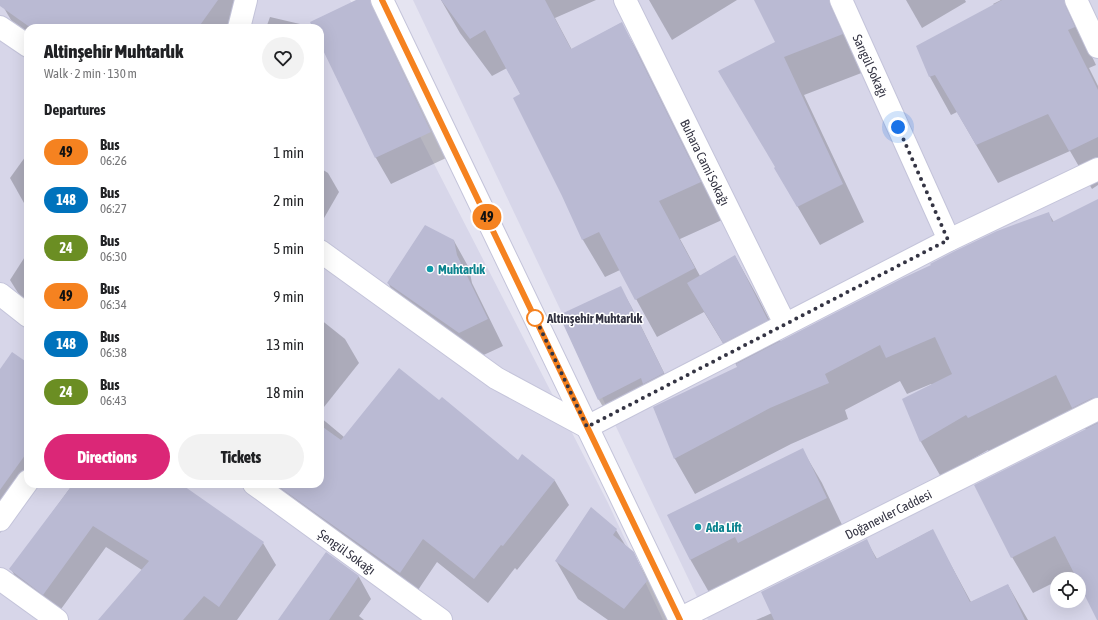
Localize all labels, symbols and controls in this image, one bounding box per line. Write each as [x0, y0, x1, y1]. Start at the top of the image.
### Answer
street label: Sarıgül Sokağı [849, 32, 891, 100]
button: heart [262, 37, 304, 79]
text: Altinşehir Muhtarlık [44, 40, 183, 62]
text: Walk · 2 min · 130 m [44, 66, 137, 81]
text: Departures [44, 101, 106, 118]
street label: Buhara Cami Sokağı [677, 117, 732, 208]
your location [888, 117, 908, 137]
text: Bus [100, 136, 120, 153]
text: 49 [59, 144, 73, 160]
text: 1 min [273, 144, 304, 161]
text: 06:26 [100, 153, 127, 168]
text: Bus [100, 184, 120, 201]
text: 148 [56, 192, 76, 208]
text: 2 min [273, 192, 304, 209]
text: 06:27 [100, 201, 127, 216]
line badge: 49 [469, 204, 505, 230]
text: 49 [480, 209, 494, 225]
text: Bus [100, 232, 120, 249]
text: 24 [59, 240, 73, 256]
text: 5 min [273, 240, 304, 257]
text: 06:30 [100, 249, 127, 264]
place label: Muhtarlık [438, 262, 485, 277]
marker: Muhtarlık [425, 264, 435, 274]
text: Bus [100, 280, 120, 297]
text: 49 [59, 288, 73, 304]
text: 9 min [273, 288, 304, 305]
text: 06:34 [100, 297, 127, 312]
marker: Altinşehir Muhtarlık [526, 309, 544, 327]
place label: Altinşehir Muhtarlık [546, 311, 643, 326]
text: Bus [100, 328, 120, 345]
text: 148 [56, 336, 76, 352]
text: 13 min [266, 336, 304, 353]
text: 06:38 [100, 345, 127, 360]
text: Bus [100, 376, 120, 393]
text: 24 [59, 384, 73, 400]
text: 18 min [266, 384, 304, 401]
text: 06:43 [100, 393, 127, 408]
button: Directions [44, 434, 170, 480]
button: Tickets [178, 434, 304, 480]
street label: Doğanevler Caddesi [843, 487, 934, 543]
place label: Ada Lift [705, 520, 742, 535]
marker: Ada Lift [693, 522, 703, 532]
street label: Şengül Sokağı [315, 526, 378, 578]
map controls [1050, 572, 1086, 608]
button: locate [1050, 572, 1086, 608]

